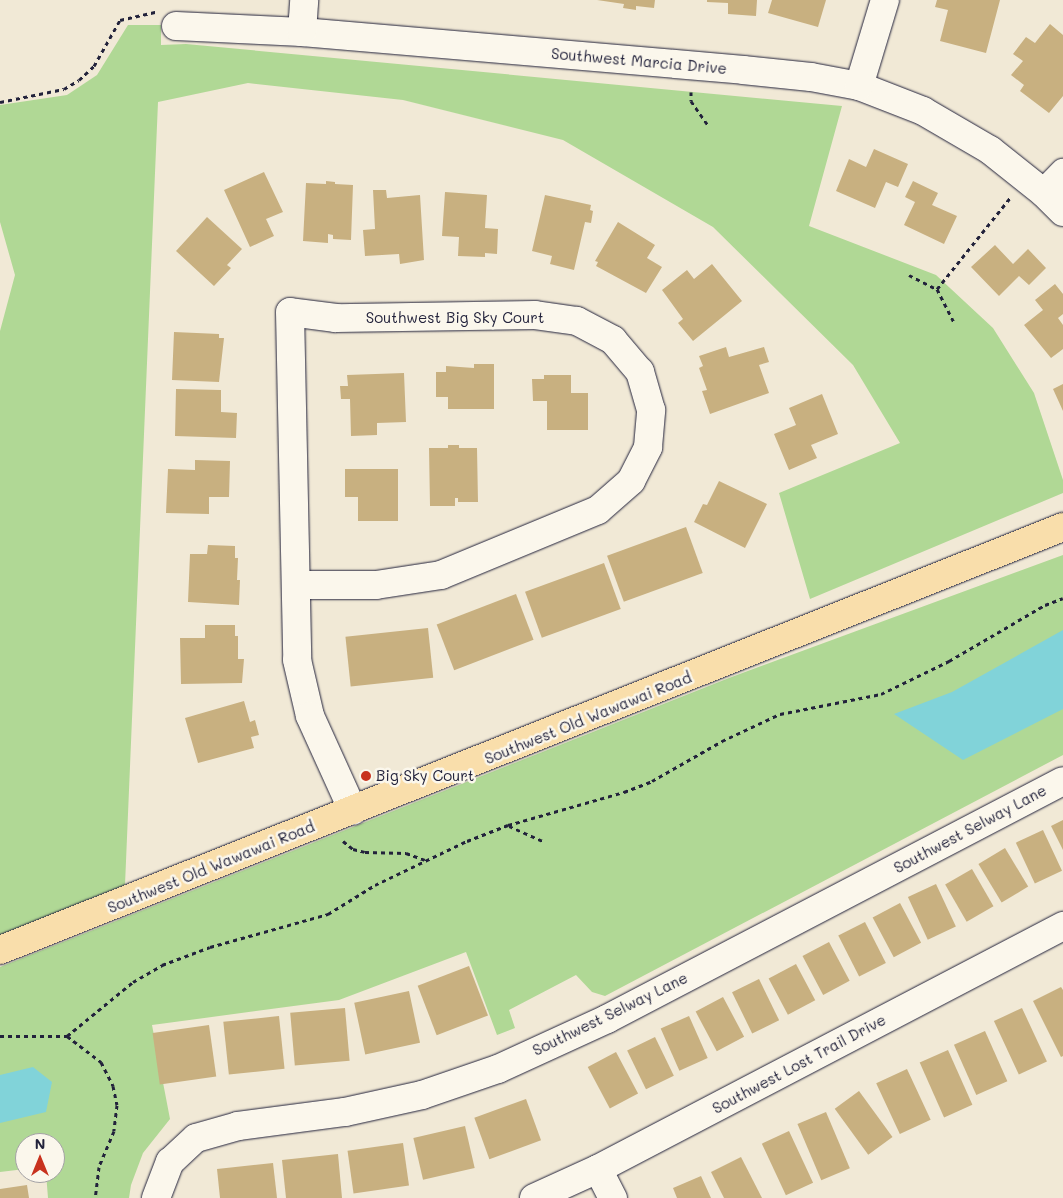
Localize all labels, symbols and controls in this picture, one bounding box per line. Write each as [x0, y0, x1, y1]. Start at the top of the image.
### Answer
street label: Southwest Marcia Drive [550, 44, 728, 78]
street label: Southwest Big Sky Court [366, 309, 544, 327]
street label: Southwest Old Wawawai Road [482, 668, 694, 768]
place label: Big Sky Court [376, 767, 474, 785]
marker: Big Sky Court [360, 770, 372, 782]
street label: Southwest Selway Lane [891, 781, 1049, 877]
street label: Southwest Old Wawawai Road [105, 817, 317, 917]
street label: Southwest Selway Lane [530, 969, 690, 1059]
street label: Southwest Lost Trail Drive [709, 1011, 889, 1117]
north arrow [15, 1133, 65, 1183]
text: N [35, 1134, 45, 1153]

